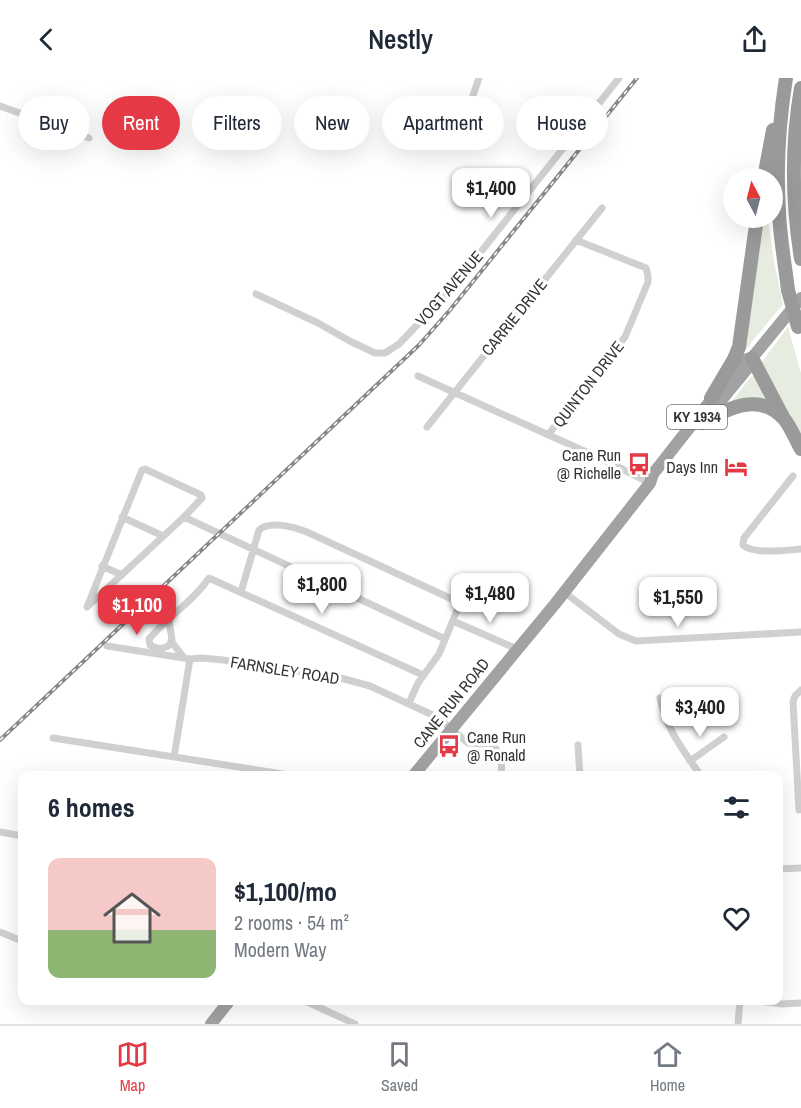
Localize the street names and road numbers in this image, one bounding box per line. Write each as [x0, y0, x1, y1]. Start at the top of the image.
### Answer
street label: VOGT AVENUE [410, 246, 488, 330]
street label: CARRIE DRIVE [476, 274, 552, 360]
street label: QUINTON DRIVE [547, 336, 629, 432]
road number: KY 1934 [667, 405, 727, 429]
street label: FARNSLEY ROAD [229, 651, 341, 689]
street label: CANE RUN ROAD [408, 653, 494, 753]

